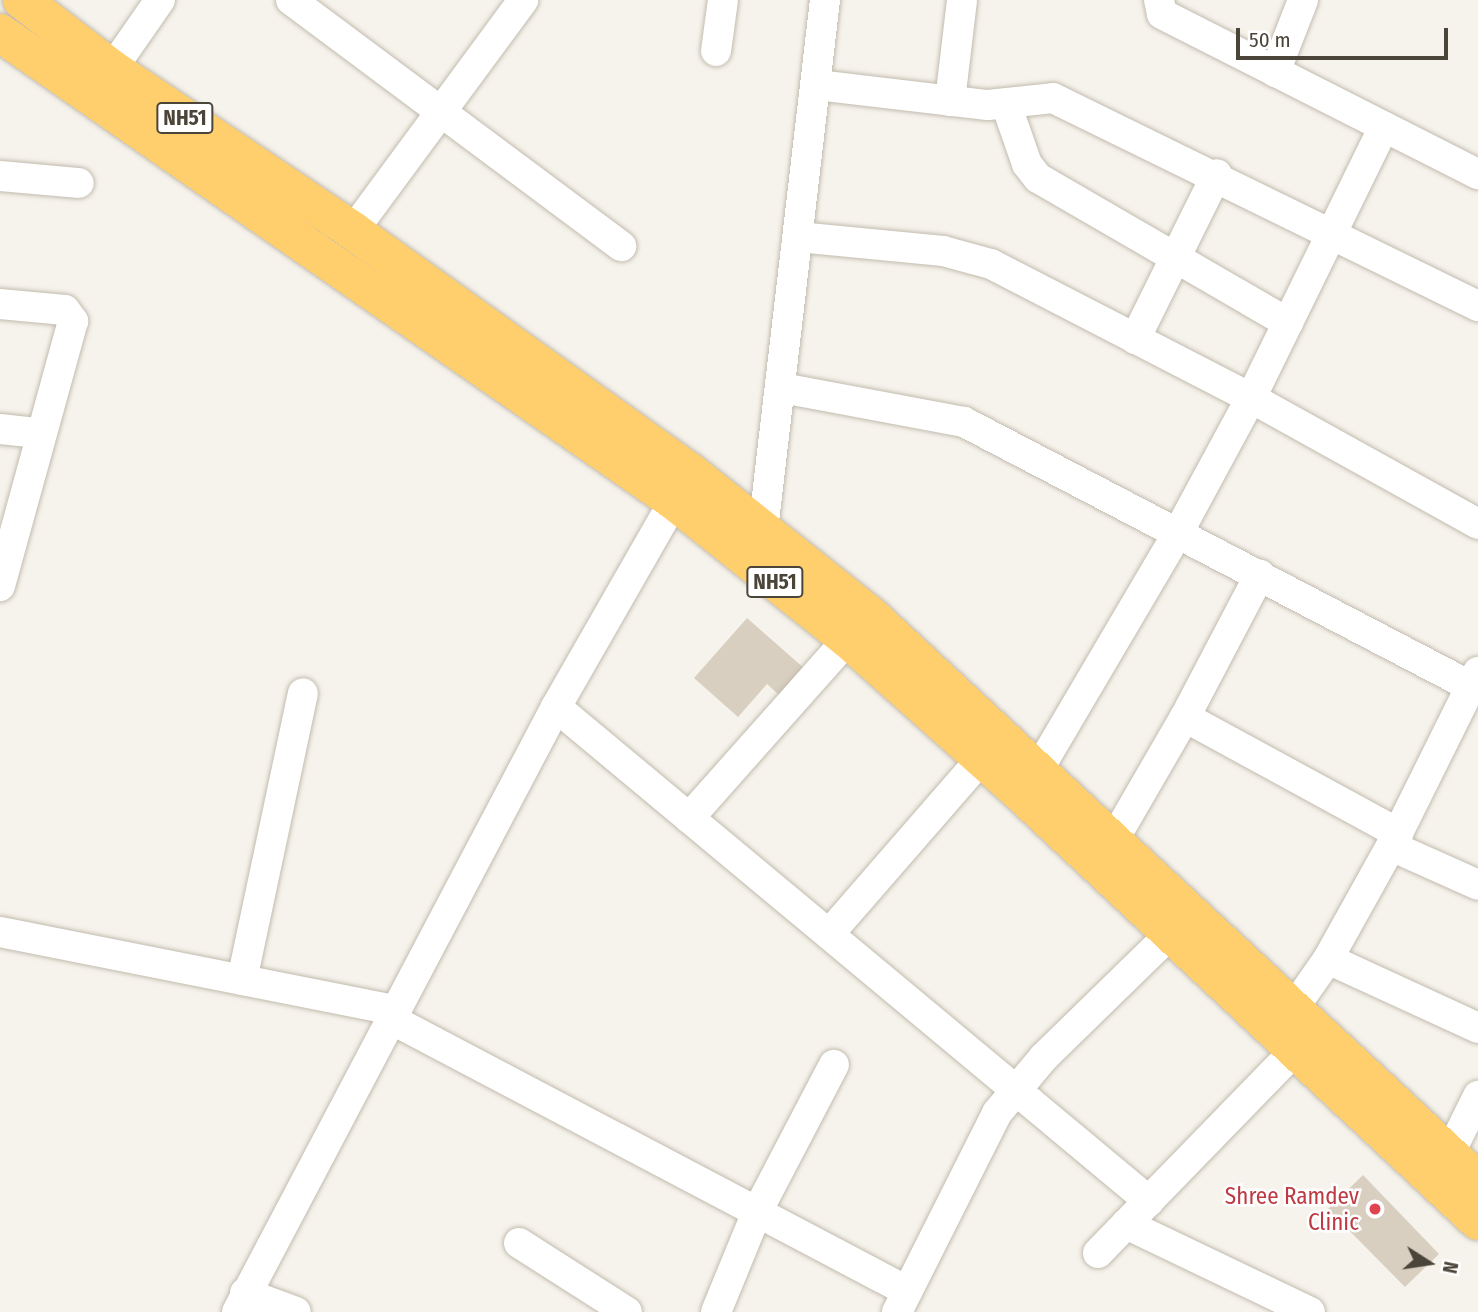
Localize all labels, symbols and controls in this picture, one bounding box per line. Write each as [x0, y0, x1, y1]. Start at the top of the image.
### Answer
scale bar [1240, 14, 1452, 58]
text: 50 m [1249, 27, 1291, 53]
road number: NH51 [155, 100, 215, 136]
road number: NH51 [745, 564, 805, 600]
place label: Shree Ramdev Clinic [1225, 1182, 1359, 1236]
marker: Shree Ramdev Clinic [1365, 1199, 1385, 1219]
north arrow [1394, 1228, 1464, 1298]
text: N [1438, 1260, 1462, 1275]

